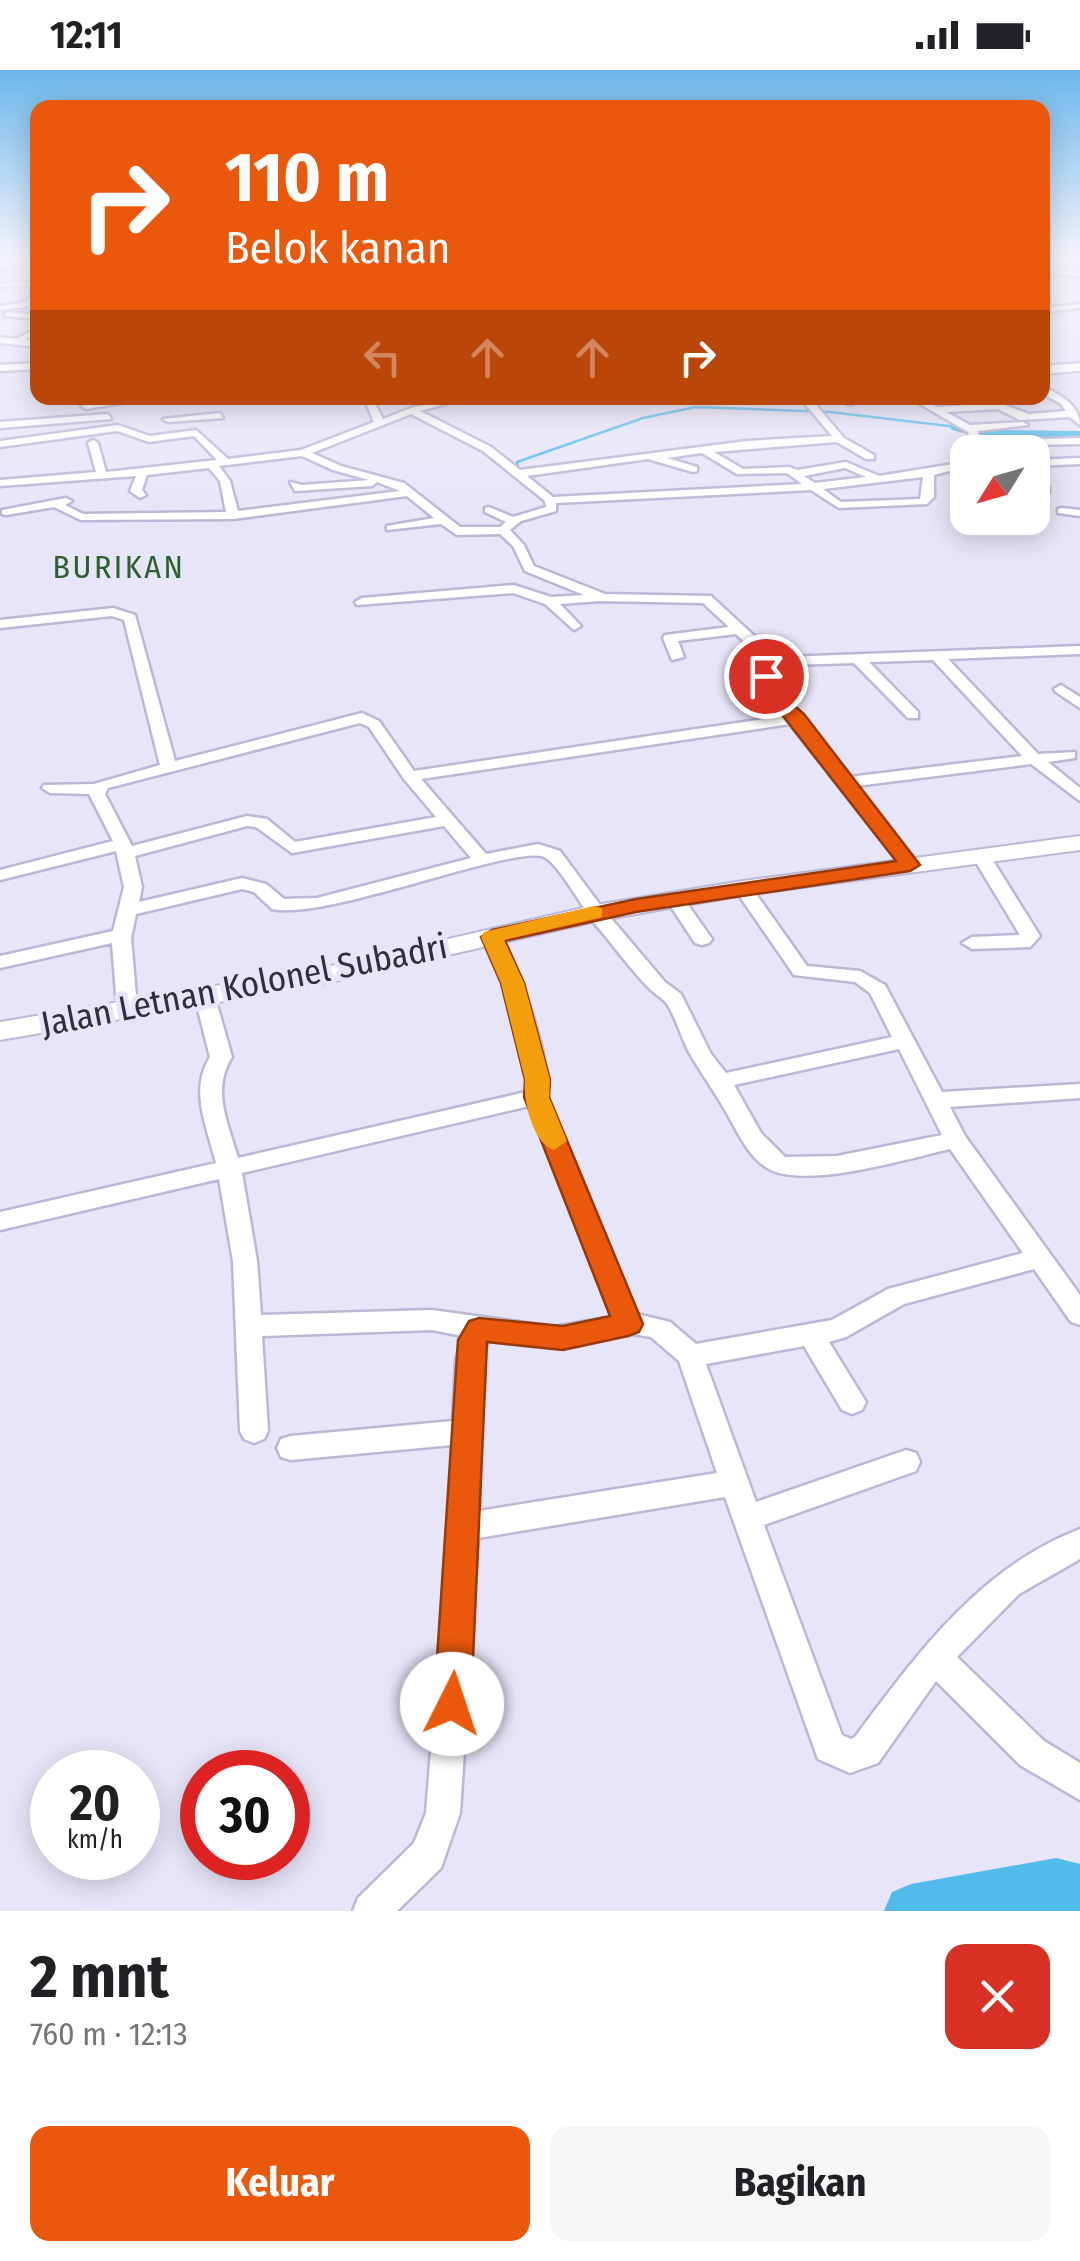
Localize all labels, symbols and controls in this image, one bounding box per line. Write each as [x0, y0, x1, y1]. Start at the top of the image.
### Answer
text: 12:11 [50, 12, 123, 58]
text: 110 m [225, 136, 389, 220]
icon: right [60, 140, 190, 270]
text: Belok kanan [225, 221, 451, 275]
icon: left [355, 330, 410, 385]
icon: ahead [460, 330, 515, 385]
icon: ahead [565, 330, 620, 385]
icon: right [670, 330, 725, 385]
north arrow [950, 435, 1050, 535]
map controls [950, 435, 1050, 535]
district label: BURIKAN [53, 548, 185, 586]
pin [724, 634, 809, 719]
icon: arrive [739, 649, 794, 704]
street label: Jalan Letnan Kolonel Subadri [37, 925, 451, 1045]
position arrow [400, 1652, 504, 1756]
speed limit sign: 30 [180, 1750, 310, 1880]
text: 20 [70, 1773, 120, 1833]
text: km/h [67, 1825, 123, 1855]
text: 2 mnt [30, 1941, 169, 2013]
button: close [945, 1944, 1050, 2049]
text: 760 m · 12:13 [30, 2015, 188, 2053]
button: Keluar [30, 2126, 530, 2241]
button: Bagikan [550, 2126, 1050, 2241]

